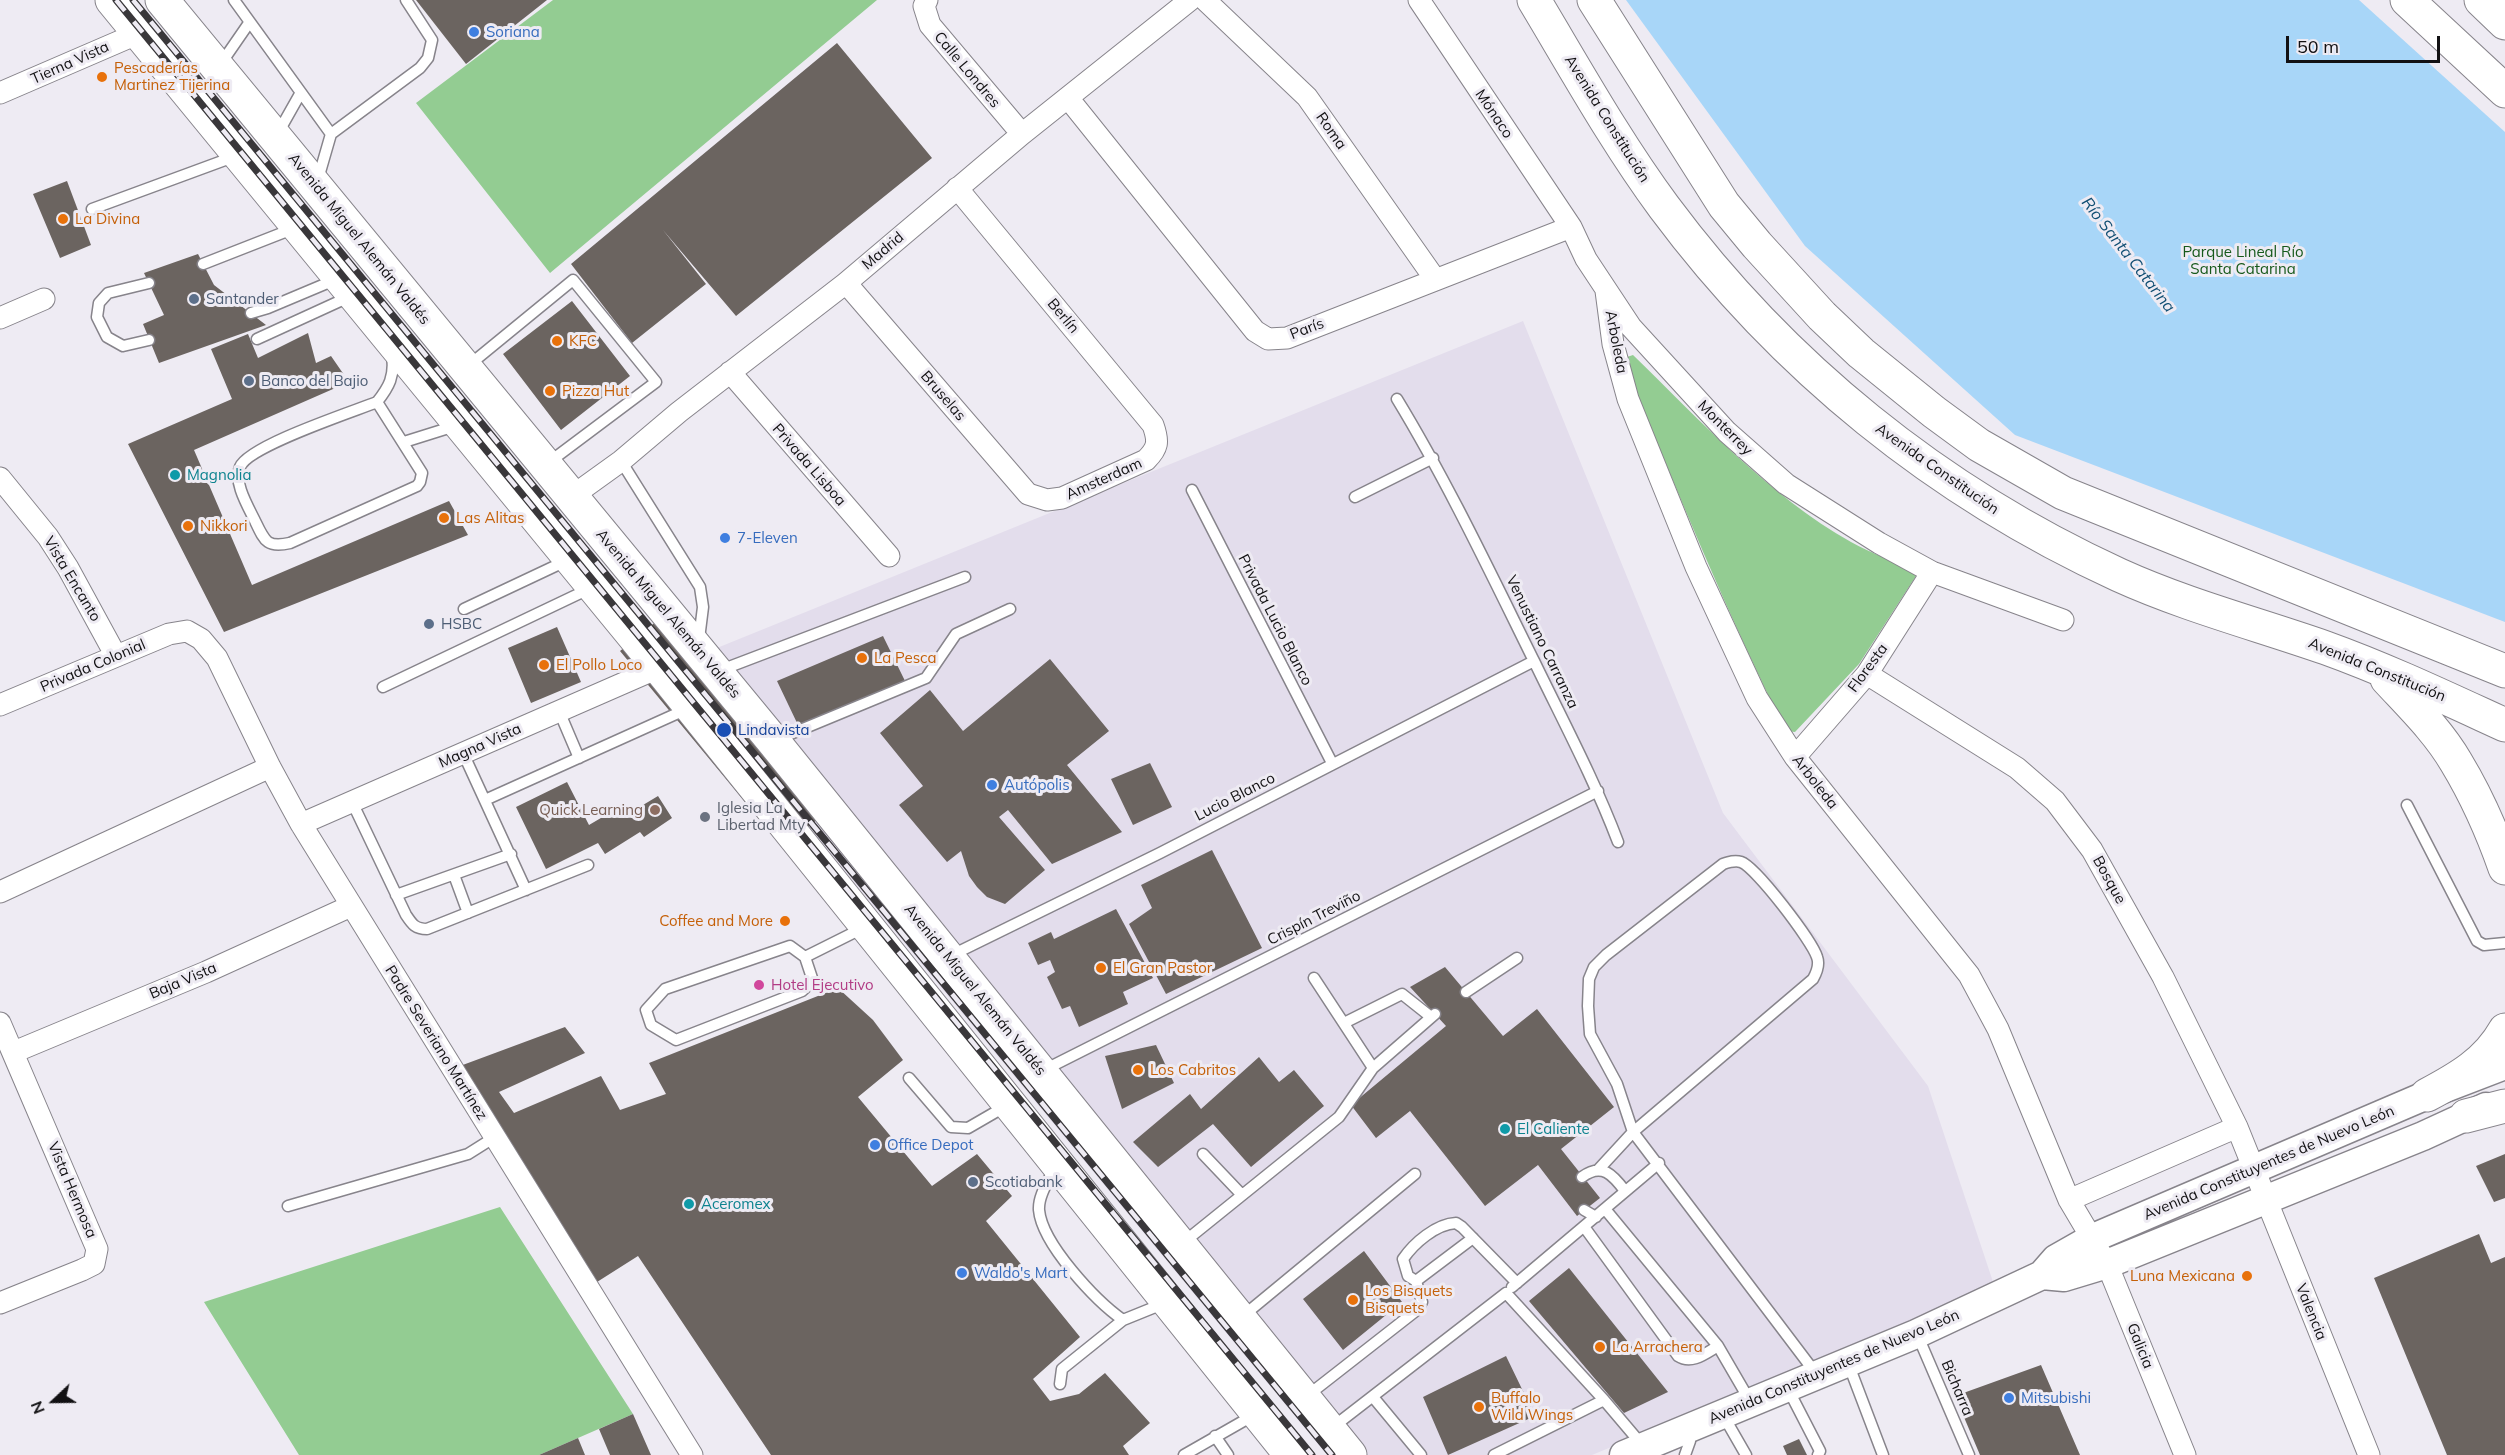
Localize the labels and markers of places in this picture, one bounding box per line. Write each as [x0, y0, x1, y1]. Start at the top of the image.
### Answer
place label: Soriana [486, 23, 540, 41]
marker: Soriana [467, 25, 481, 39]
place label: Pescaderías Martinez Tijerina [114, 59, 230, 94]
marker: Pescaderías Martinez Tijerina [95, 70, 109, 84]
place label: La Divina [75, 210, 140, 228]
marker: La Divina [56, 212, 70, 226]
place label: Santander [206, 290, 279, 308]
marker: Santander [187, 292, 201, 306]
place label: KFC [569, 332, 597, 350]
marker: KFC [550, 334, 564, 348]
place label: Banco del Bajio [261, 372, 368, 390]
marker: Banco del Bajio [242, 374, 256, 388]
place label: Pizza Hut [562, 382, 629, 400]
marker: Pizza Hut [543, 384, 557, 398]
place label: Magnolia [187, 466, 251, 484]
marker: Magnolia [168, 468, 182, 482]
place label: Las Alitas [456, 509, 524, 527]
marker: Las Alitas [437, 511, 451, 525]
place label: Nikkori [200, 517, 248, 535]
marker: Nikkori [181, 519, 195, 533]
place label: 7-Eleven [737, 529, 798, 547]
marker: 7-Eleven [718, 531, 732, 545]
place label: HSBC [441, 615, 482, 633]
marker: HSBC [422, 617, 436, 631]
place label: La Pesca [874, 649, 936, 667]
marker: La Pesca [855, 651, 869, 665]
place label: El Pollo Loco [556, 656, 642, 674]
marker: El Pollo Loco [537, 658, 551, 672]
marker: Lindavista [715, 721, 733, 739]
place label: Lindavista [738, 721, 810, 739]
place label: Autópolis [1004, 776, 1070, 794]
marker: Autópolis [985, 778, 999, 792]
place label: Iglesia La Libertad Mty [717, 799, 805, 834]
place label: Quick Learning [539, 801, 643, 819]
marker: Quick Learning [648, 803, 662, 817]
marker: Iglesia La Libertad Mty [698, 810, 712, 824]
place label: Coffee and More [659, 912, 773, 930]
marker: Coffee and More [778, 914, 792, 928]
place label: El Gran Pastor [1113, 959, 1212, 977]
marker: El Gran Pastor [1094, 961, 1108, 975]
place label: Hotel Ejecutivo [771, 976, 874, 994]
marker: Hotel Ejecutivo [752, 978, 766, 992]
place label: Los Cabritos [1150, 1061, 1236, 1079]
marker: Los Cabritos [1131, 1063, 1145, 1077]
place label: El Caliente [1517, 1120, 1590, 1138]
marker: El Caliente [1498, 1122, 1512, 1136]
place label: Office Depot [887, 1136, 973, 1154]
marker: Office Depot [868, 1138, 882, 1152]
place label: Scotiabank [985, 1173, 1062, 1191]
marker: Scotiabank [966, 1175, 980, 1189]
place label: Aceromex [701, 1195, 771, 1213]
marker: Aceromex [682, 1197, 696, 1211]
place label: Waldo's Mart [974, 1264, 1068, 1282]
marker: Waldo's Mart [955, 1266, 969, 1280]
place label: Luna Mexicana [2130, 1267, 2235, 1285]
marker: Luna Mexicana [2240, 1269, 2254, 1283]
place label: Los Bisquets Bisquets [1365, 1282, 1453, 1317]
marker: Los Bisquets Bisquets [1346, 1293, 1360, 1307]
place label: La Arrachera [1612, 1338, 1703, 1356]
marker: La Arrachera [1593, 1340, 1607, 1354]
place label: Buffalo Wild Wings [1491, 1389, 1573, 1424]
place label: Mitsubishi [2021, 1389, 2091, 1407]
marker: Mitsubishi [2002, 1391, 2016, 1405]
marker: Buffalo Wild Wings [1472, 1400, 1486, 1414]

